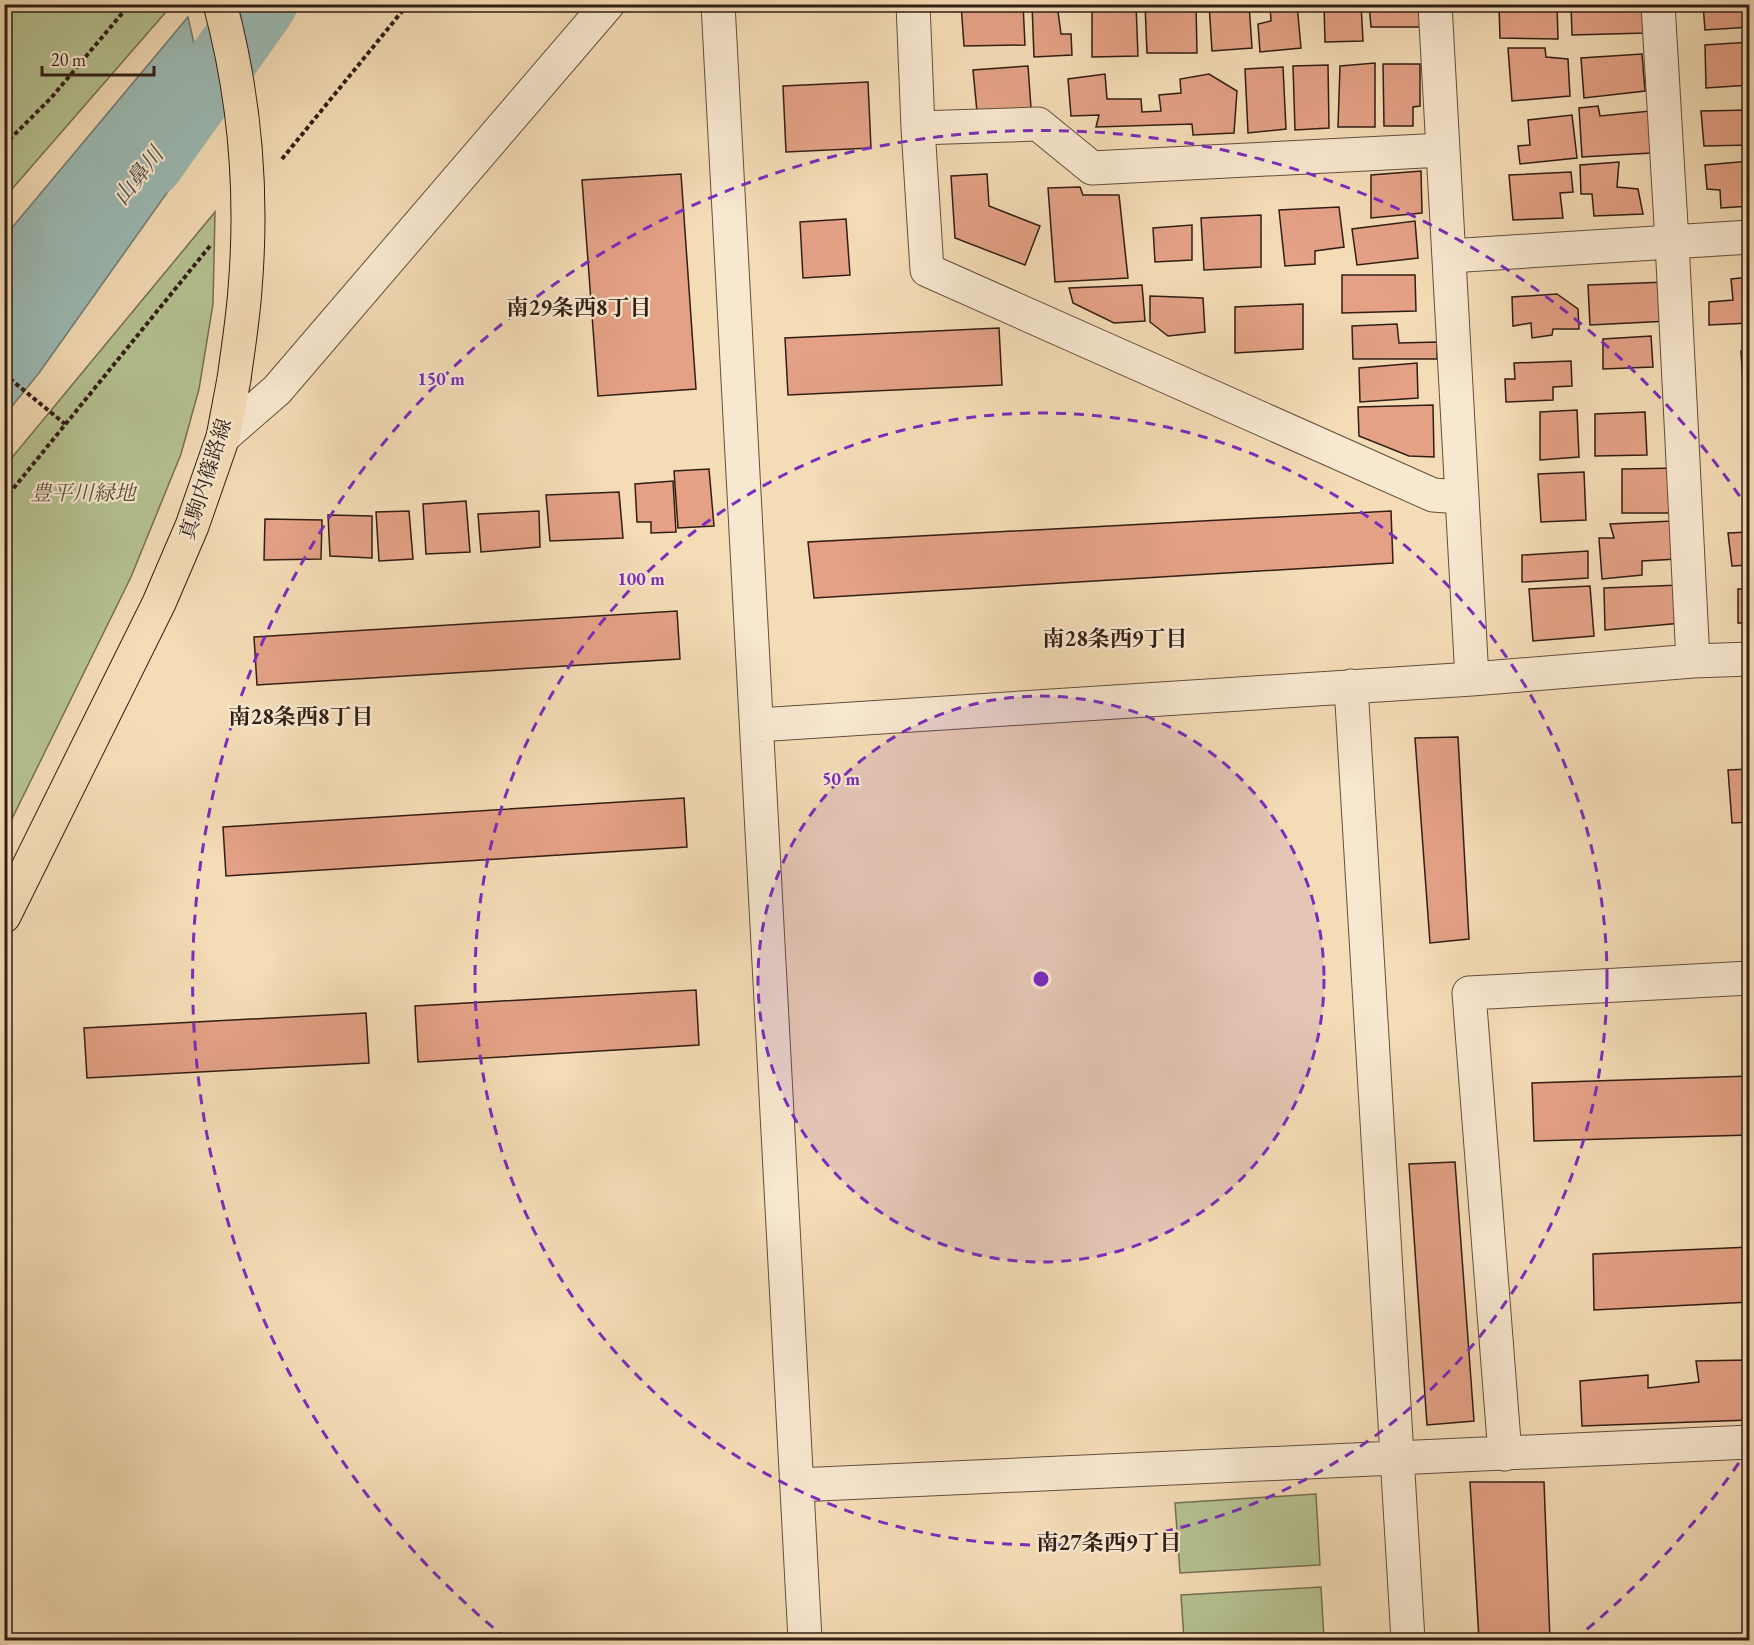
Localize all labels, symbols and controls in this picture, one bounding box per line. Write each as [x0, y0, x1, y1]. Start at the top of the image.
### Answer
scale bar [42, 39, 154, 77]
text: 20 m [51, 48, 86, 71]
water label: 山鼻川 [106, 139, 171, 211]
district label: 南29条西8丁目 [507, 293, 651, 322]
text: 150 m [417, 367, 465, 390]
street label: 真駒内篠路線 [173, 415, 237, 543]
park label: 豊平川緑地 [31, 479, 137, 506]
text: 100 m [617, 567, 665, 590]
district label: 南28条西9丁目 [1043, 624, 1187, 653]
district label: 南28条西8丁目 [229, 702, 373, 731]
text: 50 m [822, 767, 860, 790]
centre of rings [1031, 969, 1051, 989]
district label: 南27条西9丁目 [1037, 1528, 1181, 1557]

